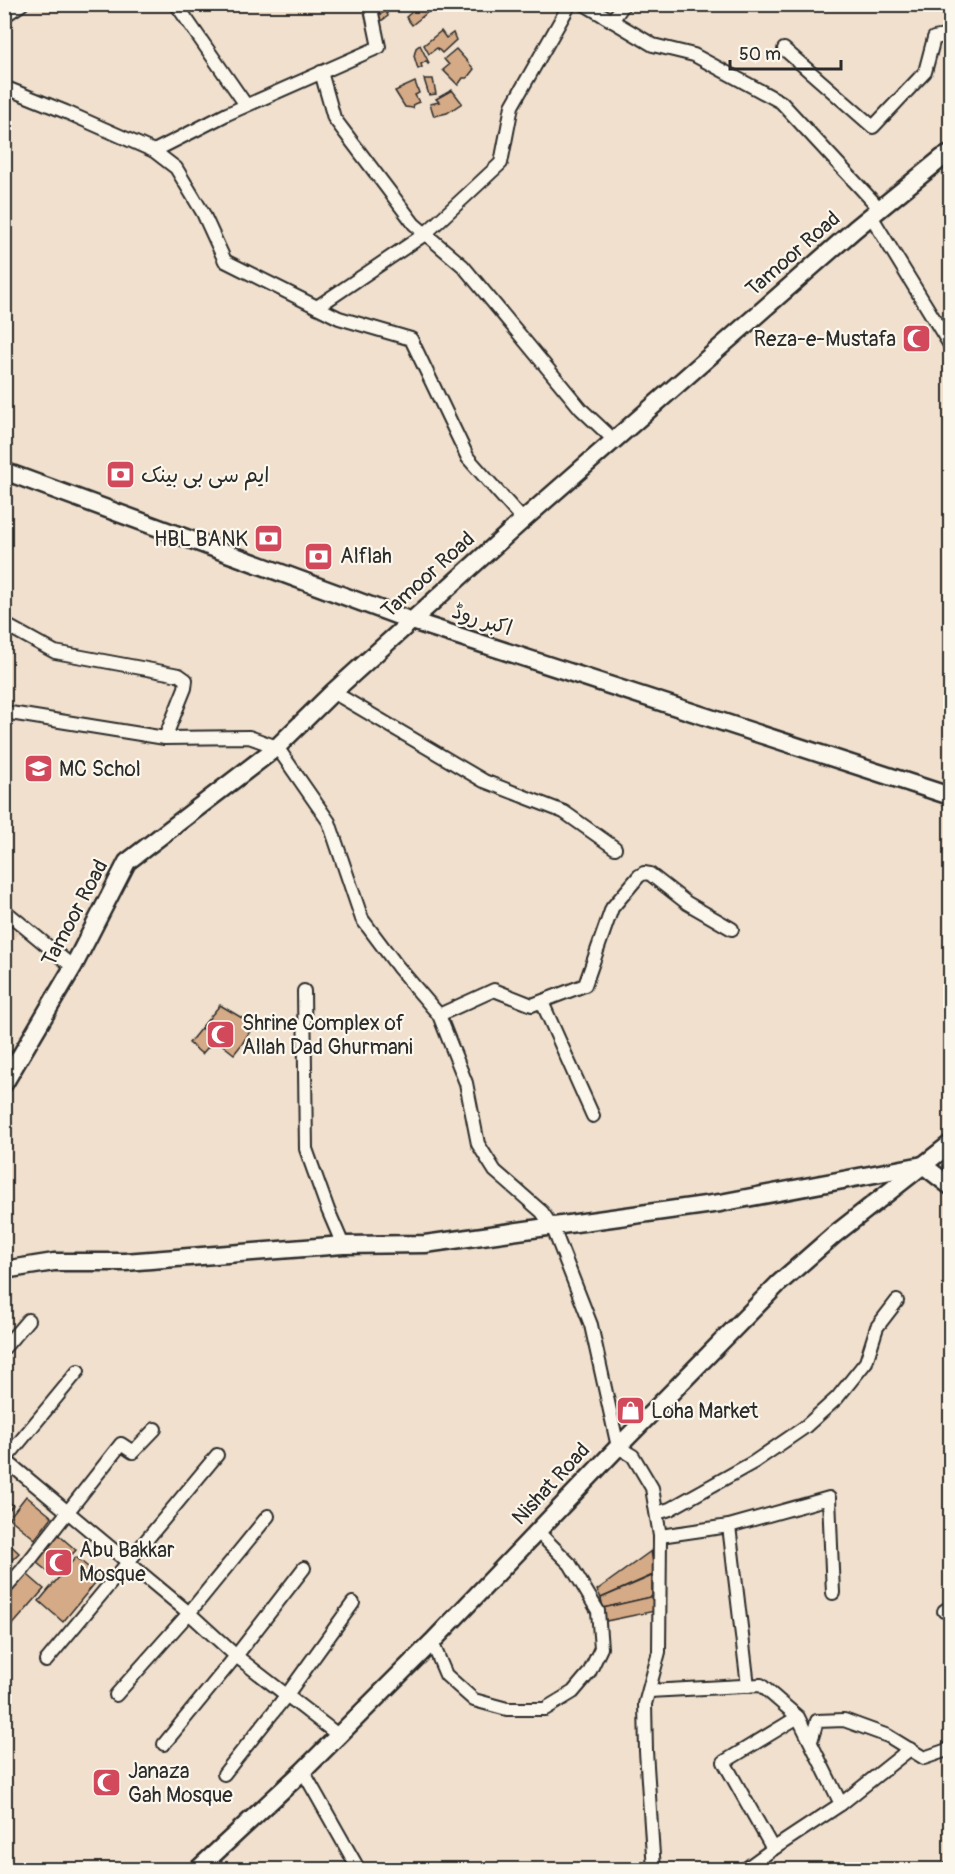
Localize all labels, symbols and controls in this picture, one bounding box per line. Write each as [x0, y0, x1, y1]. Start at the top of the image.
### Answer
scale bar [730, 33, 841, 71]
text: 50 m [739, 43, 781, 66]
street label: Tamoor Road [740, 205, 846, 303]
mosque icon: Reza-e-Mustafa [901, 323, 933, 355]
place label: Reza-e-Mustafa [754, 326, 896, 353]
bank icon: ایم سی بی بینک [104, 459, 136, 491]
place label: ایم سی بی بینک [141, 462, 270, 491]
bank icon: HBL BANK [253, 523, 285, 555]
place label: HBL BANK [154, 526, 248, 553]
street label: Tamoor Road [376, 526, 480, 624]
bank icon: Alflah [303, 540, 335, 572]
place label: Alflah [340, 543, 392, 570]
street label: اکبر روڈ [449, 598, 515, 642]
school or university icon: MC Schol [22, 753, 54, 785]
place label: MC Schol [59, 756, 141, 783]
street label: Tamoor Road [36, 855, 114, 971]
place label: Shrine Complex of Allah Dad Ghurmani [242, 1010, 413, 1061]
mosque icon: Shrine Complex of Allah Dad Ghurmani [205, 1019, 237, 1051]
shop icon: Loha Market [614, 1395, 646, 1427]
place label: Loha Market [651, 1398, 759, 1425]
street label: Nishat Road [506, 1437, 596, 1531]
place label: Abu Bakkar Mosque [79, 1537, 175, 1588]
mosque icon: Abu Bakkar Mosque [42, 1546, 74, 1578]
place label: Janaza Gah Mosque [128, 1758, 233, 1809]
mosque icon: Janaza Gah Mosque [91, 1767, 123, 1799]

